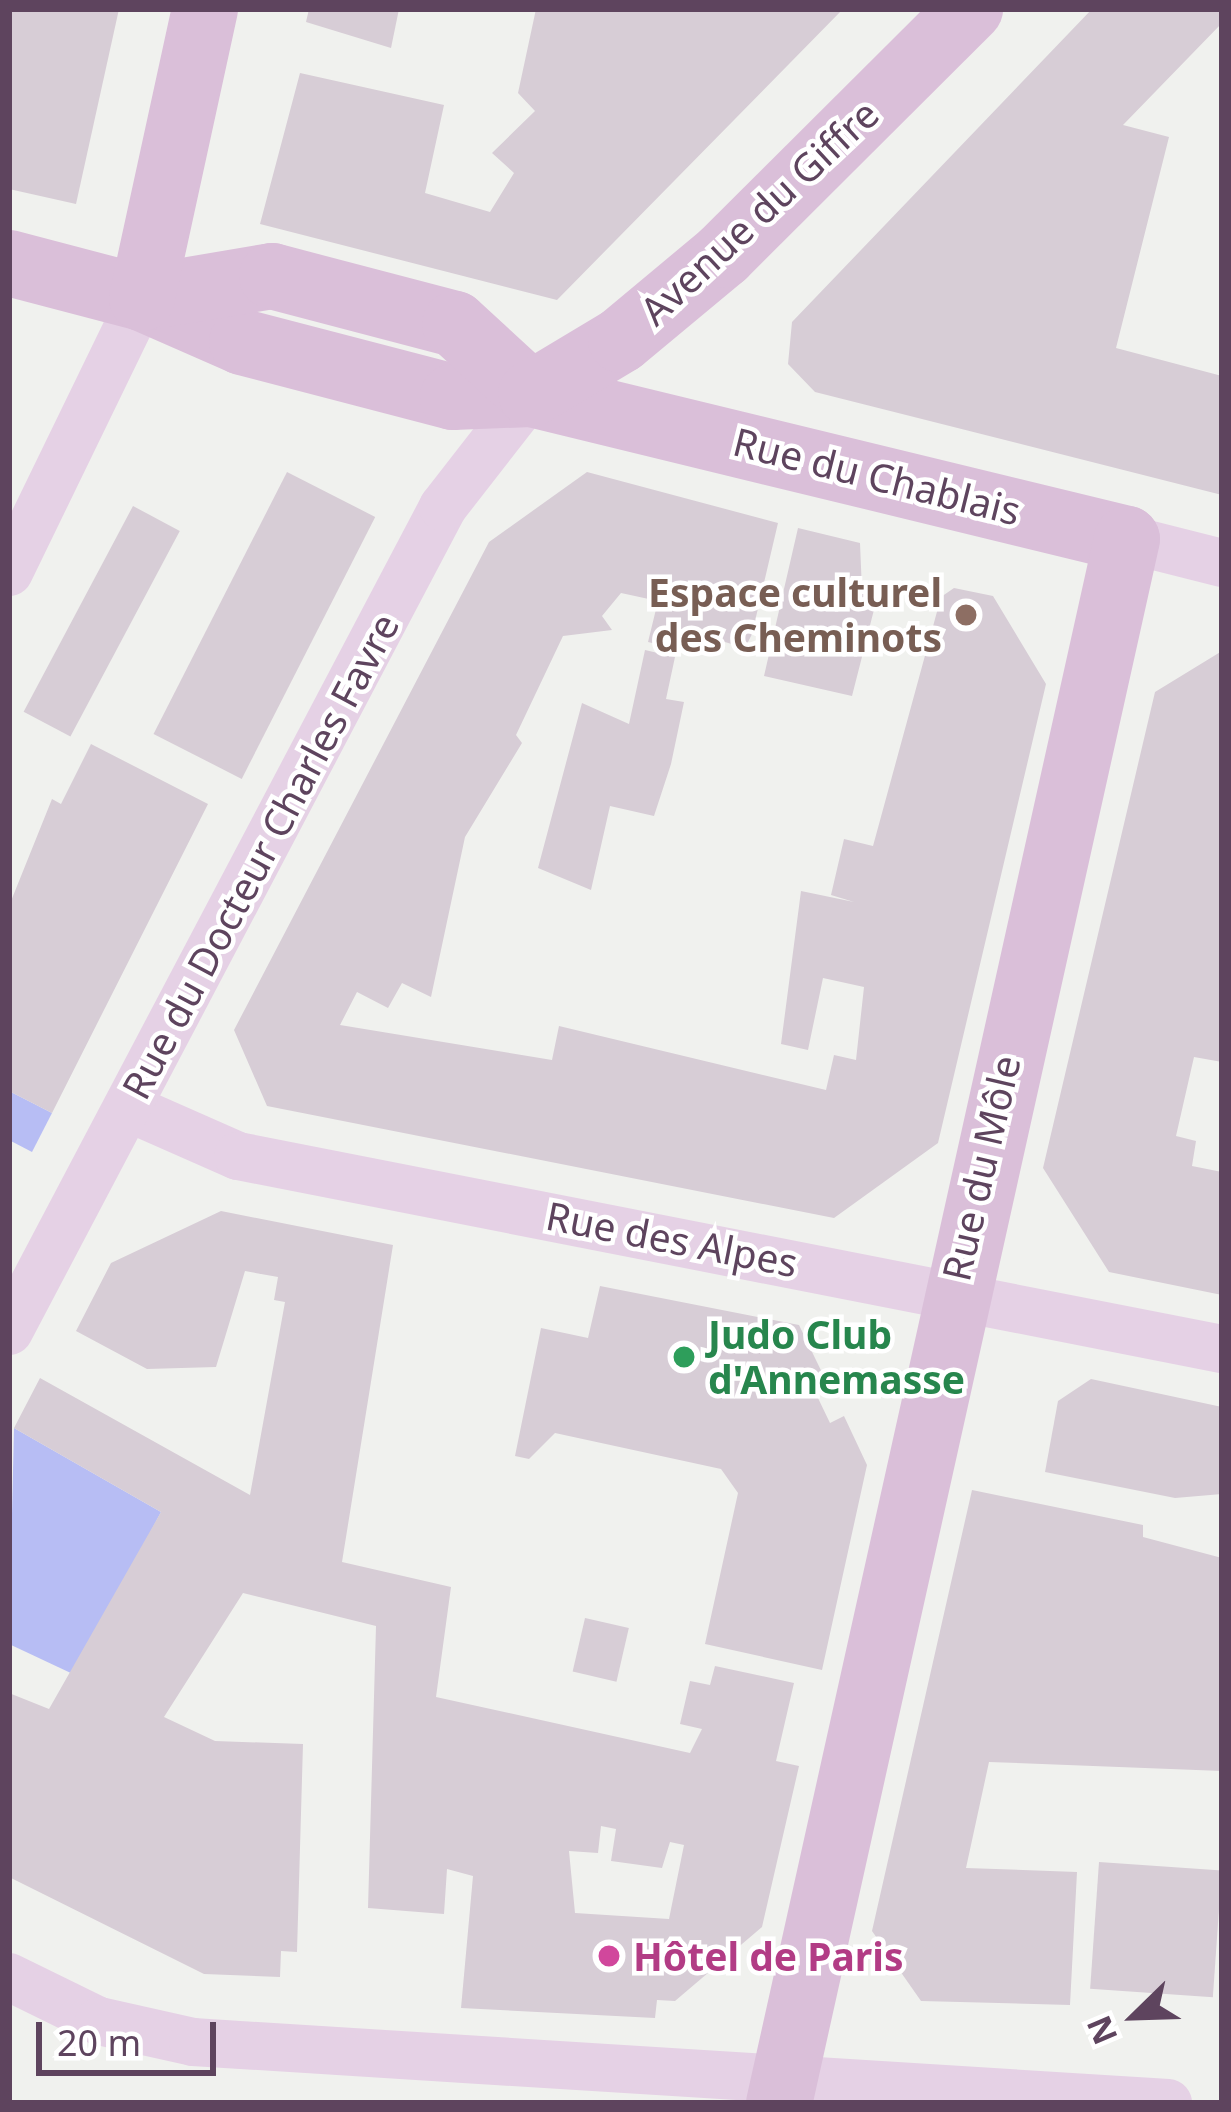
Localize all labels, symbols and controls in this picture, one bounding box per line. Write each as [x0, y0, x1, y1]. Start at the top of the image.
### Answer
street label: Avenue du Giffre [630, 90, 888, 334]
street label: Rue du Chablais [729, 418, 1025, 534]
place label: Espace culturel des Cheminots [648, 570, 942, 661]
marker: Espace culturel des Cheminots [953, 602, 979, 628]
street label: Rue du Docteur Charles Favre [112, 605, 408, 1107]
street label: Rue du Môle [932, 1051, 1030, 1285]
street label: Rue des Alpes [542, 1192, 802, 1286]
place label: Judo Club d'Annemasse [708, 1312, 965, 1403]
marker: Judo Club d'Annemasse [671, 1344, 697, 1370]
place label: Hôtel de Paris [633, 1933, 904, 1979]
marker: Hôtel de Paris [596, 1943, 622, 1969]
north arrow [1075, 1956, 1195, 2076]
scale bar [42, 1998, 222, 2072]
text: N [1075, 2009, 1127, 2051]
text: 20 m [57, 2018, 141, 2067]

